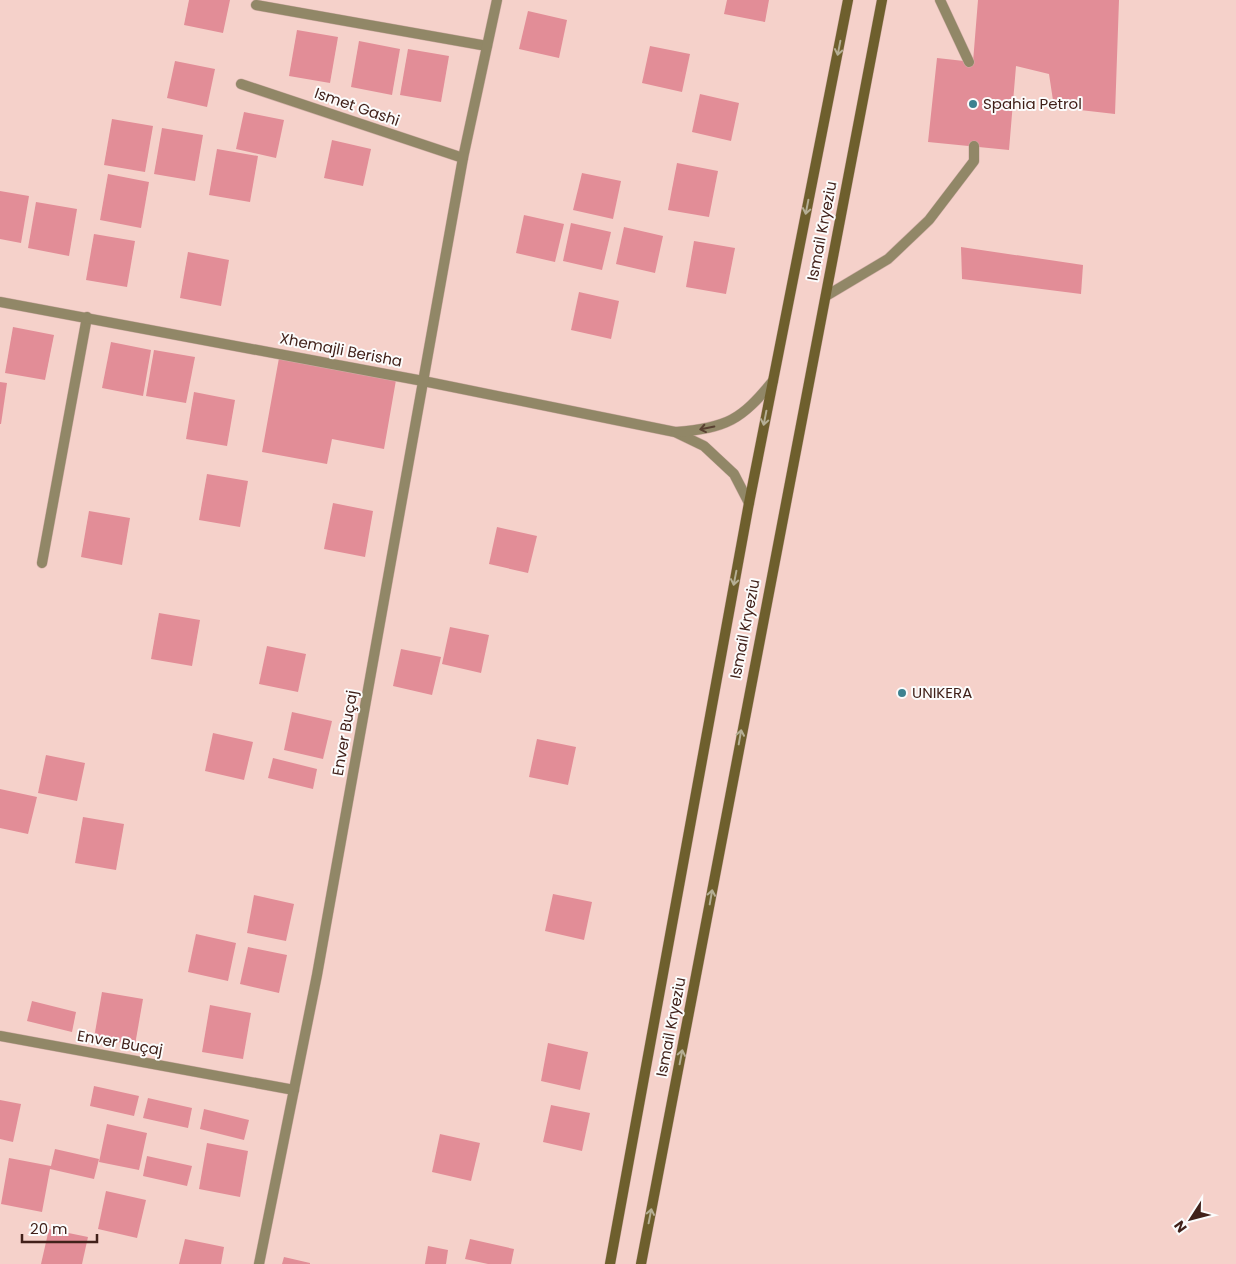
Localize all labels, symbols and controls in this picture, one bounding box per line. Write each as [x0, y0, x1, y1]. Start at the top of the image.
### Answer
one-way arrow [834, 39, 843, 55]
street label: Ismet Gashi [312, 82, 403, 131]
place label: Spahia Petrol [983, 93, 1082, 114]
marker: Spahia Petrol [967, 98, 979, 110]
street label: Ismail Kryeziu [802, 179, 841, 282]
one-way arrow [802, 199, 811, 215]
street label: Xhemajli Berisha [278, 327, 404, 372]
one-way arrow [760, 410, 770, 426]
one-way arrow [699, 424, 715, 433]
one-way arrow [729, 569, 739, 585]
street label: Ismail Kryeziu [725, 577, 764, 680]
place label: UNIKERA [912, 682, 972, 703]
marker: UNIKERA [896, 687, 908, 699]
street label: Enver Buçaj [327, 689, 362, 777]
one-way arrow [736, 730, 746, 746]
one-way arrow [707, 889, 716, 905]
street label: Ismail Kryeziu [651, 975, 690, 1078]
street label: Enver Buçaj [76, 1025, 164, 1060]
one-way arrow [677, 1049, 687, 1065]
north arrow [1166, 1194, 1216, 1244]
one-way arrow [646, 1209, 655, 1225]
scale bar [22, 1212, 98, 1244]
text: N [1169, 1217, 1192, 1237]
text: 20 m [30, 1218, 68, 1239]

